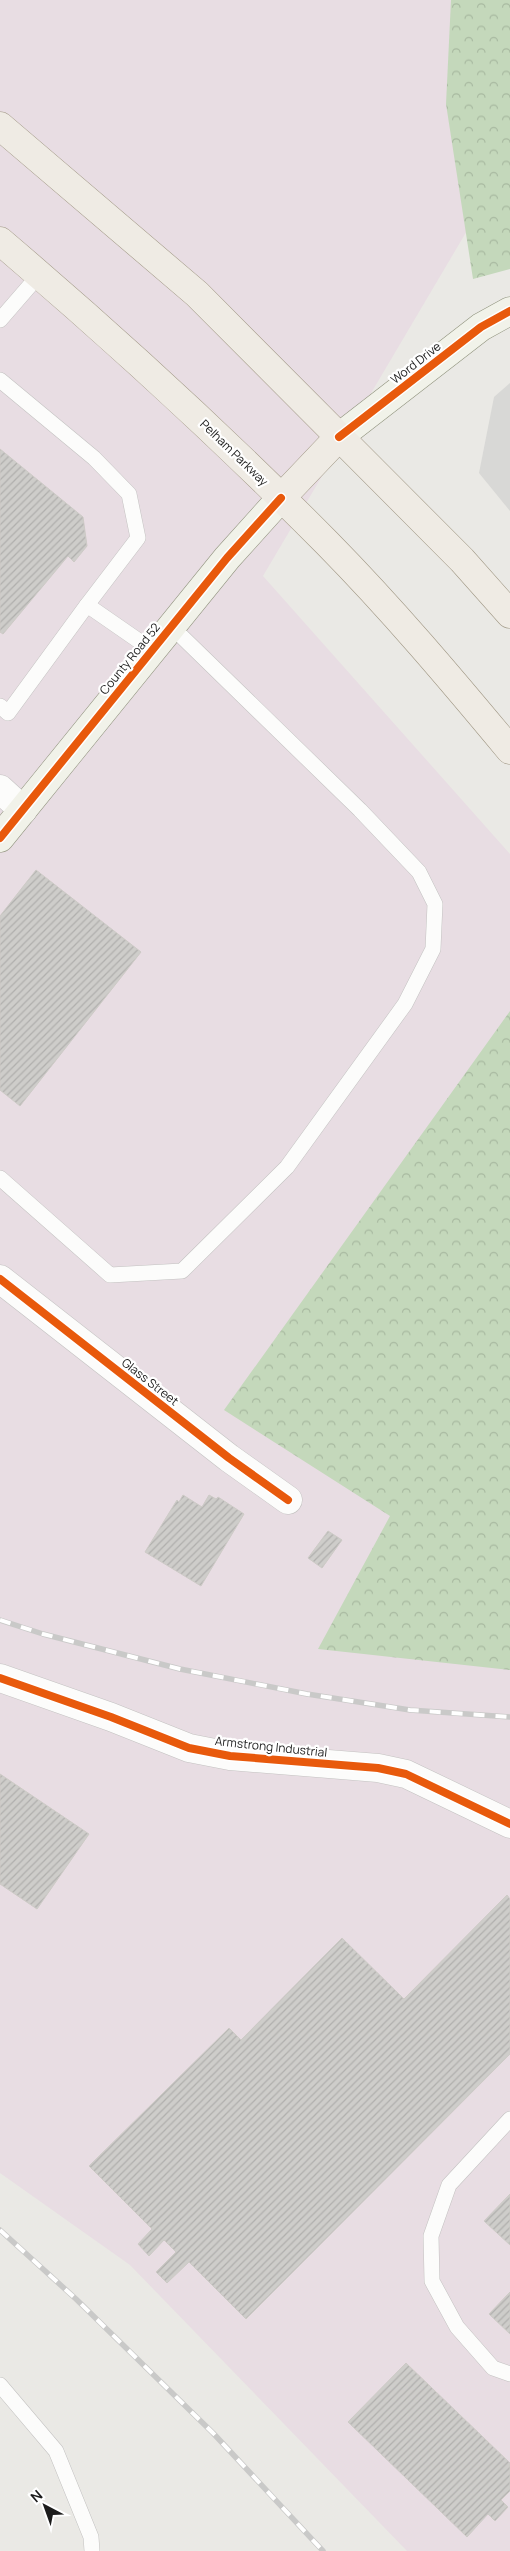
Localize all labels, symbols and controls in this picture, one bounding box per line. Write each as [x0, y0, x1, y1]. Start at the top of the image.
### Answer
street label: Word Drive [387, 338, 444, 388]
street label: Pelham Parkway [197, 416, 273, 490]
street label: County Road 52 [95, 619, 164, 698]
street label: Glass Street [118, 1354, 183, 1409]
street label: Armstrong Industrial [214, 1732, 328, 1761]
north arrow [20, 2481, 70, 2531]
text: N [26, 2485, 46, 2506]

